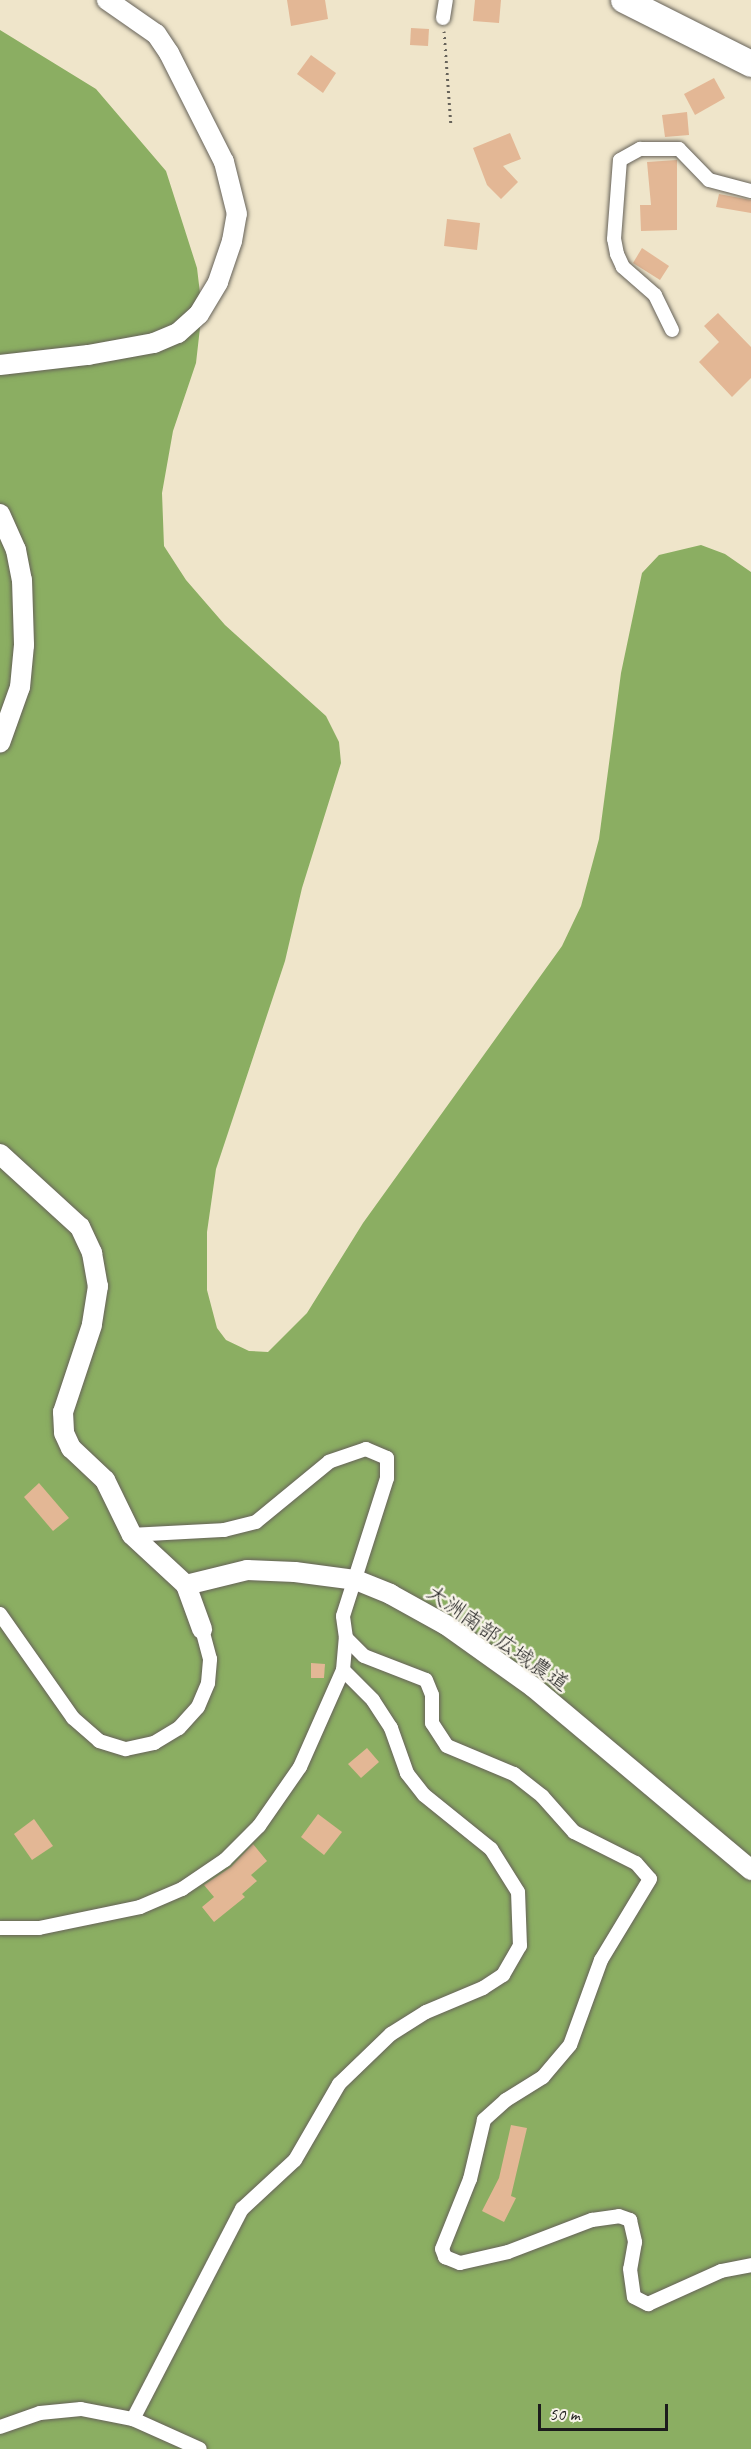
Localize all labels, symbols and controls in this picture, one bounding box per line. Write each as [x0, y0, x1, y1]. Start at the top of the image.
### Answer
street label: 大洲南部広域農道 [422, 1579, 574, 1697]
scale bar [541, 2392, 672, 2430]
text: 50 m [549, 2403, 580, 2425]

